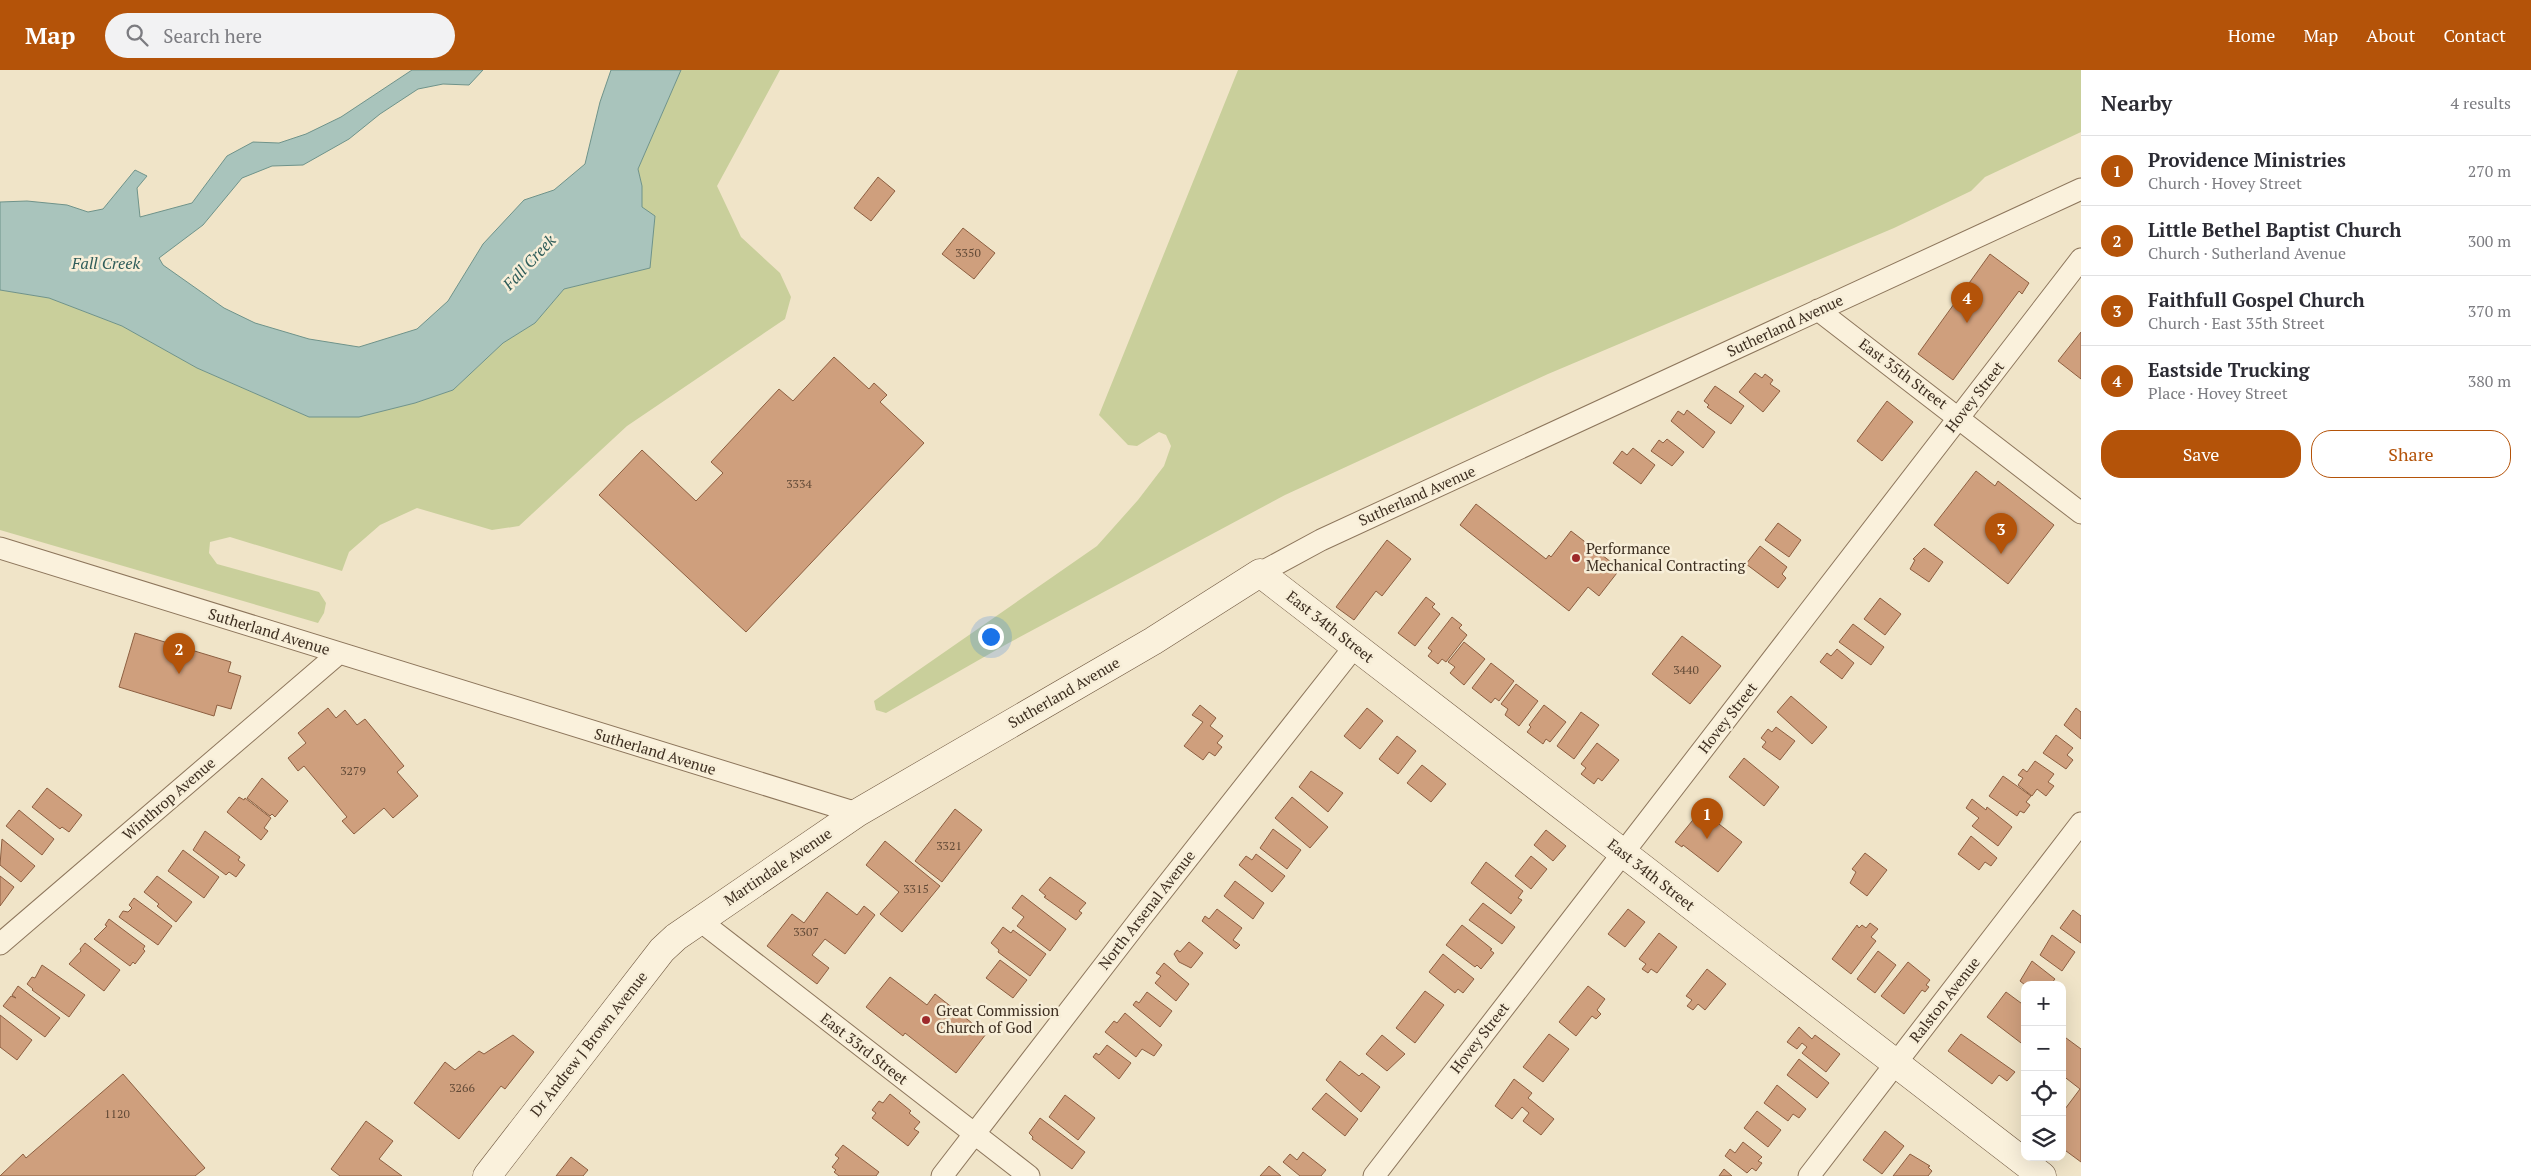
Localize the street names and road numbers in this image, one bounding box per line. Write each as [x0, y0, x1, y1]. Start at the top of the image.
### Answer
street label: Sutherland Avenue [1723, 289, 1846, 361]
street label: East 35th Street [1855, 333, 1952, 413]
street label: Hovey Street [1940, 356, 2008, 436]
street label: Sutherland Avenue [1355, 460, 1478, 530]
street label: East 34th Street [1283, 586, 1379, 667]
street label: Sutherland Avenue [206, 603, 333, 659]
street label: Sutherland Avenue [1004, 652, 1123, 732]
street label: Hovey Street [1693, 677, 1761, 757]
street label: Sutherland Avenue [592, 723, 719, 779]
street label: Winthrop Avenue [118, 752, 219, 844]
street label: Martindale Avenue [720, 823, 835, 910]
street label: East 34th Street [1604, 834, 1700, 915]
street label: North Arsenal Avenue [1093, 846, 1199, 973]
street label: Ralston Avenue [1905, 952, 1984, 1046]
street label: Dr Andrew J Brown Avenue [525, 967, 651, 1120]
street label: Hovey Street [1445, 997, 1513, 1077]
street label: East 33rd Street [817, 1008, 913, 1089]

